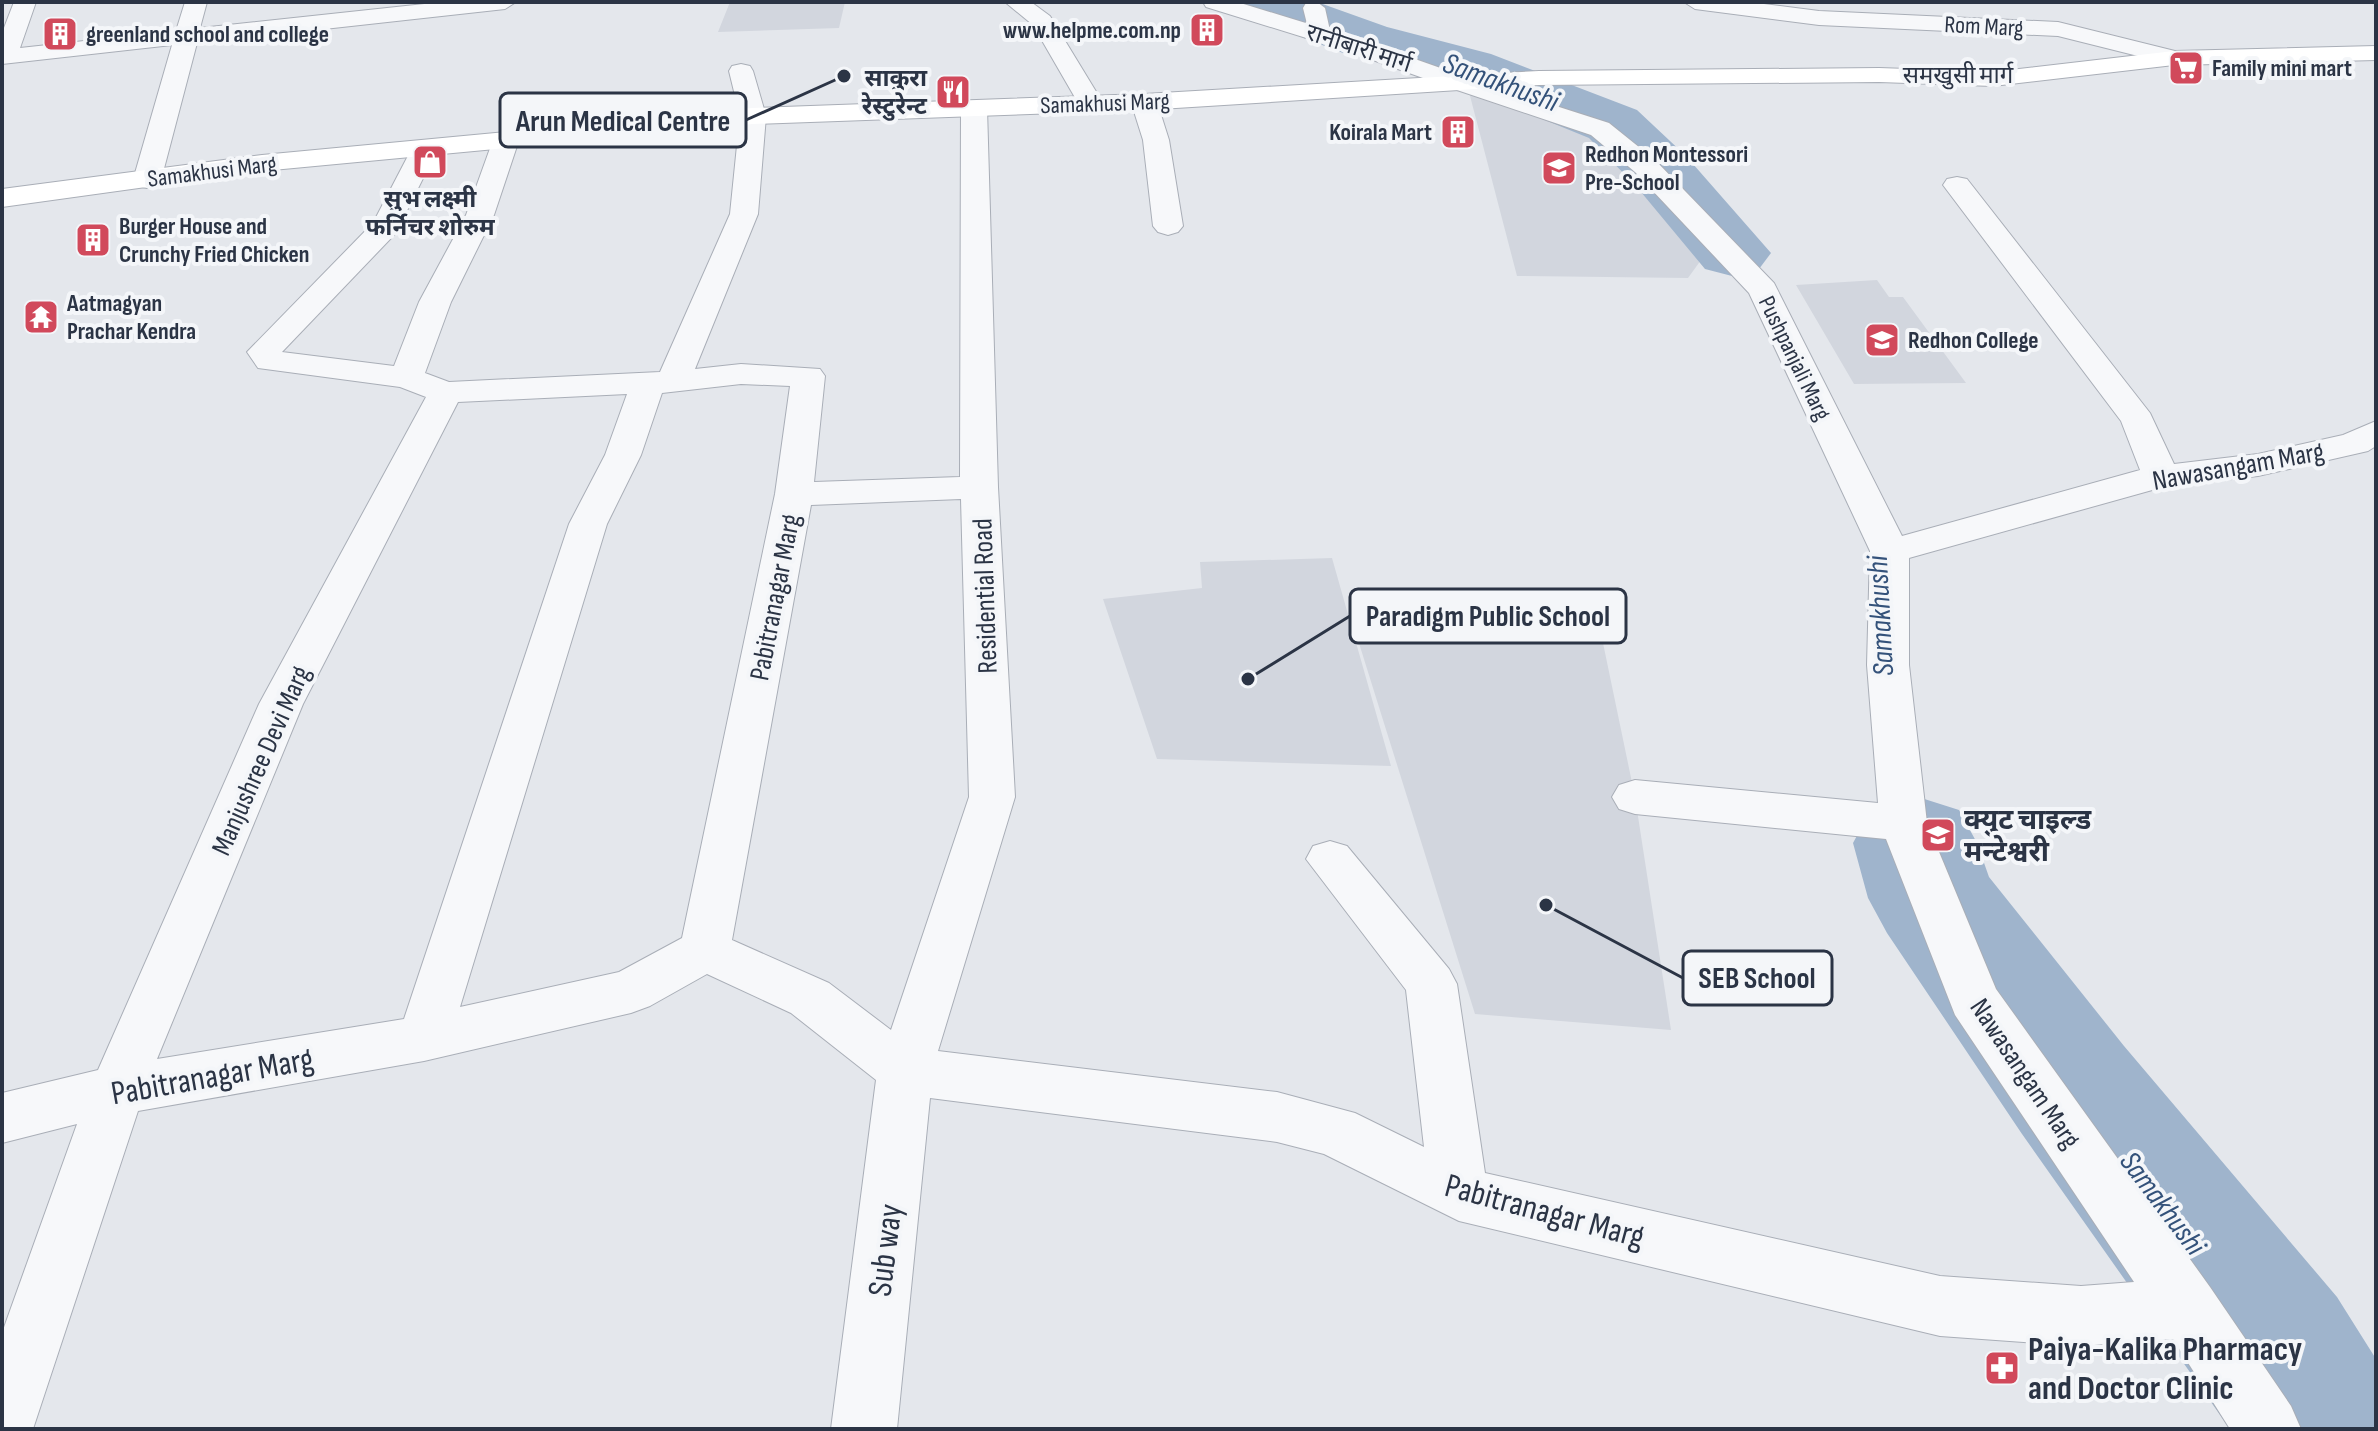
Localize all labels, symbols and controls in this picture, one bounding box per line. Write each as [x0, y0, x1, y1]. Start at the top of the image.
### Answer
street label: Rom Marg [1944, 10, 2024, 43]
building icon: www.helpme.com.np [1188, 11, 1226, 49]
building icon: greenland school and college [41, 15, 79, 53]
place label: www.helpme.com.np [1003, 16, 1181, 45]
street label: रानीबारी मार्ग [1302, 18, 1416, 79]
place label: greenland school and college [86, 20, 329, 49]
water label: Samakhushi [1438, 45, 1565, 121]
supermarket icon: Family mini mart [2167, 49, 2205, 87]
place label: Family mini mart [2212, 54, 2352, 83]
street label: समखुसी मार्ग [1903, 61, 2014, 90]
place label: साकुरा रेस्टुरेन्ट [861, 64, 928, 121]
restaurant icon: साकुरा रेस्टुरेन्ट [934, 73, 972, 111]
street label: Samakhusi Marg [1040, 87, 1170, 120]
callout: Arun Medical Centre [500, 93, 746, 147]
text: Arun Medical Centre [515, 104, 730, 140]
building icon: Koirala Mart [1439, 113, 1477, 151]
place label: Koirala Mart [1329, 118, 1432, 147]
place label: Redhon Montessori Pre-School [1585, 140, 1748, 197]
shop icon: सुभ लक्ष्मी फर्निचर शोरुम [411, 143, 449, 181]
street label: Samakhusi Marg [146, 149, 278, 194]
school or university icon: Redhon Montessori Pre-School [1540, 149, 1578, 187]
place label: सुभ लक्ष्मी फर्निचर शोरुम [365, 185, 495, 242]
place label: Burger House and Crunchy Fried Chicken [119, 212, 309, 269]
building icon: Burger House and Crunchy Fried Chicken [74, 221, 112, 259]
place label: Aatmagyan Prachar Kendra [66, 289, 196, 346]
street label: Pushpanjali Marg [1752, 291, 1837, 425]
temple icon: Aatmagyan Prachar Kendra [22, 298, 60, 336]
school or university icon: Redhon College [1863, 321, 1901, 359]
place label: Redhon College [1908, 326, 2039, 355]
street label: Nawasangam Marg [2150, 435, 2327, 498]
street label: Pabitranagar Marg [743, 511, 808, 683]
street label: Residential Road [966, 518, 1005, 674]
water label: Samakhushi [1860, 553, 1902, 677]
callout: Paradigm Public School [1350, 589, 1626, 643]
text: Paradigm Public School [1366, 599, 1610, 635]
street label: Manjushree Devi Marg [205, 661, 318, 860]
place label: क्युट चाइल्ड मन्टेश्वरी [1964, 804, 2092, 869]
school or university icon: क्युट चाइल्ड मन्टेश्वरी [1919, 816, 1957, 854]
callout: SEB School [1683, 951, 1832, 1005]
text: SEB School [1698, 961, 1816, 997]
street label: Nawasangam Marg [1963, 993, 2087, 1155]
street label: Pabitranagar Marg [108, 1039, 317, 1114]
water label: Samakhushi [2112, 1145, 2214, 1264]
street label: Pabitranagar Marg [1440, 1165, 1649, 1258]
street label: Sub way [859, 1202, 911, 1299]
place label: Paiya-Kalika Pharmacy and Doctor Clinic [2028, 1329, 2302, 1409]
pharmacy icon: Paiya-Kalika Pharmacy and Doctor Clinic [1983, 1349, 2021, 1387]

